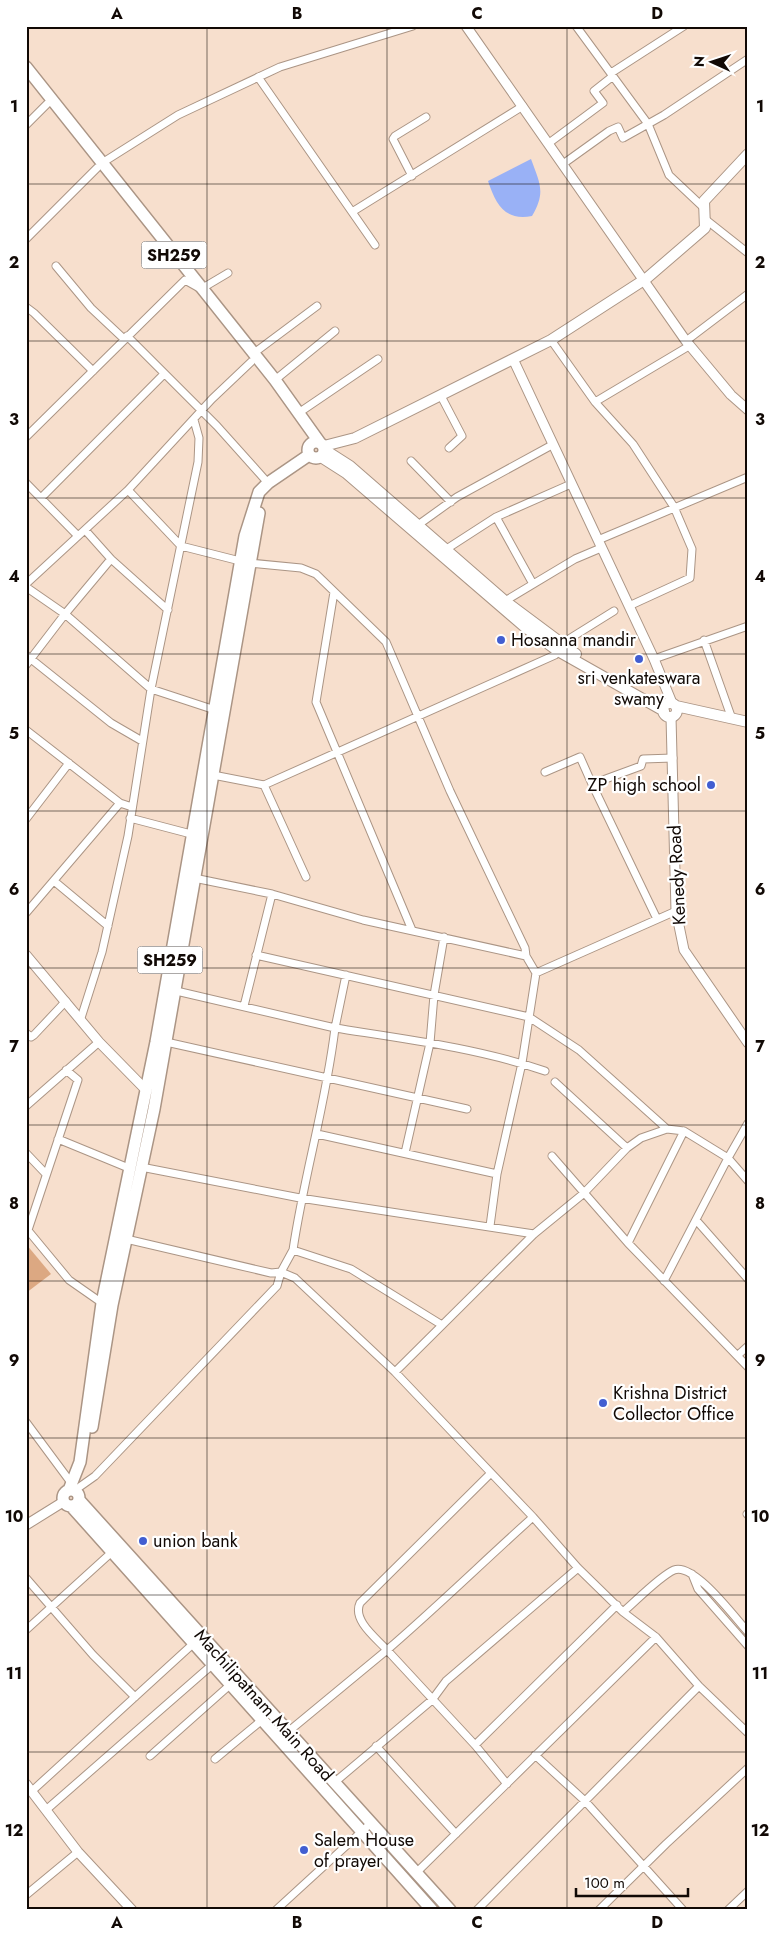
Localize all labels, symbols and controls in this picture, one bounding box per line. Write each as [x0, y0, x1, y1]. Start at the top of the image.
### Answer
text: A [110, 2, 123, 25]
text: B [292, 2, 302, 25]
text: C [471, 2, 483, 25]
text: D [651, 2, 663, 25]
north arrow [686, 38, 736, 88]
text: N [689, 55, 709, 67]
text: 1 [10, 95, 18, 118]
text: 1 [756, 95, 764, 118]
road number: SH259 [142, 242, 206, 268]
text: 2 [9, 251, 19, 274]
text: 2 [755, 251, 765, 274]
text: 3 [9, 408, 19, 431]
text: 3 [755, 408, 765, 431]
text: 4 [8, 565, 20, 588]
text: 4 [754, 565, 766, 588]
place label: Hosanna mandir [511, 627, 637, 653]
marker: Hosanna mandir [495, 634, 507, 646]
marker: sri venkateswara swamy [633, 653, 645, 665]
place label: sri venkateswara swamy [578, 665, 700, 712]
text: 5 [9, 722, 19, 745]
text: 5 [755, 722, 765, 745]
place label: ZP high school [588, 772, 701, 798]
marker: ZP high school [705, 779, 717, 791]
street label: Kenedy Road [661, 824, 693, 926]
text: 6 [9, 878, 19, 901]
text: 6 [755, 878, 765, 901]
road number: SH259 [138, 946, 202, 974]
text: 7 [9, 1035, 19, 1058]
text: 7 [755, 1035, 765, 1058]
text: 8 [9, 1192, 19, 1215]
text: 8 [755, 1192, 765, 1215]
text: 9 [9, 1349, 19, 1372]
text: 9 [755, 1349, 765, 1372]
place label: Krishna District Collector Office [613, 1380, 734, 1427]
marker: Krishna District Collector Office [597, 1397, 609, 1409]
text: 10 [5, 1505, 23, 1528]
text: 10 [751, 1505, 769, 1528]
place label: union bank [153, 1528, 238, 1554]
marker: union bank [137, 1535, 149, 1547]
street label: Machilipatnam Main Road [188, 1623, 340, 1787]
text: 11 [6, 1662, 22, 1685]
text: 11 [752, 1662, 768, 1685]
text: 12 [5, 1819, 23, 1842]
text: 12 [751, 1819, 769, 1842]
place label: Salem House of prayer [314, 1827, 414, 1874]
marker: Salem House of prayer [298, 1844, 310, 1856]
scale bar [576, 1866, 689, 1898]
text: 100 m [584, 1872, 625, 1894]
text: A [110, 1911, 123, 1934]
text: B [292, 1911, 302, 1934]
text: C [471, 1911, 483, 1934]
text: D [651, 1911, 663, 1934]

